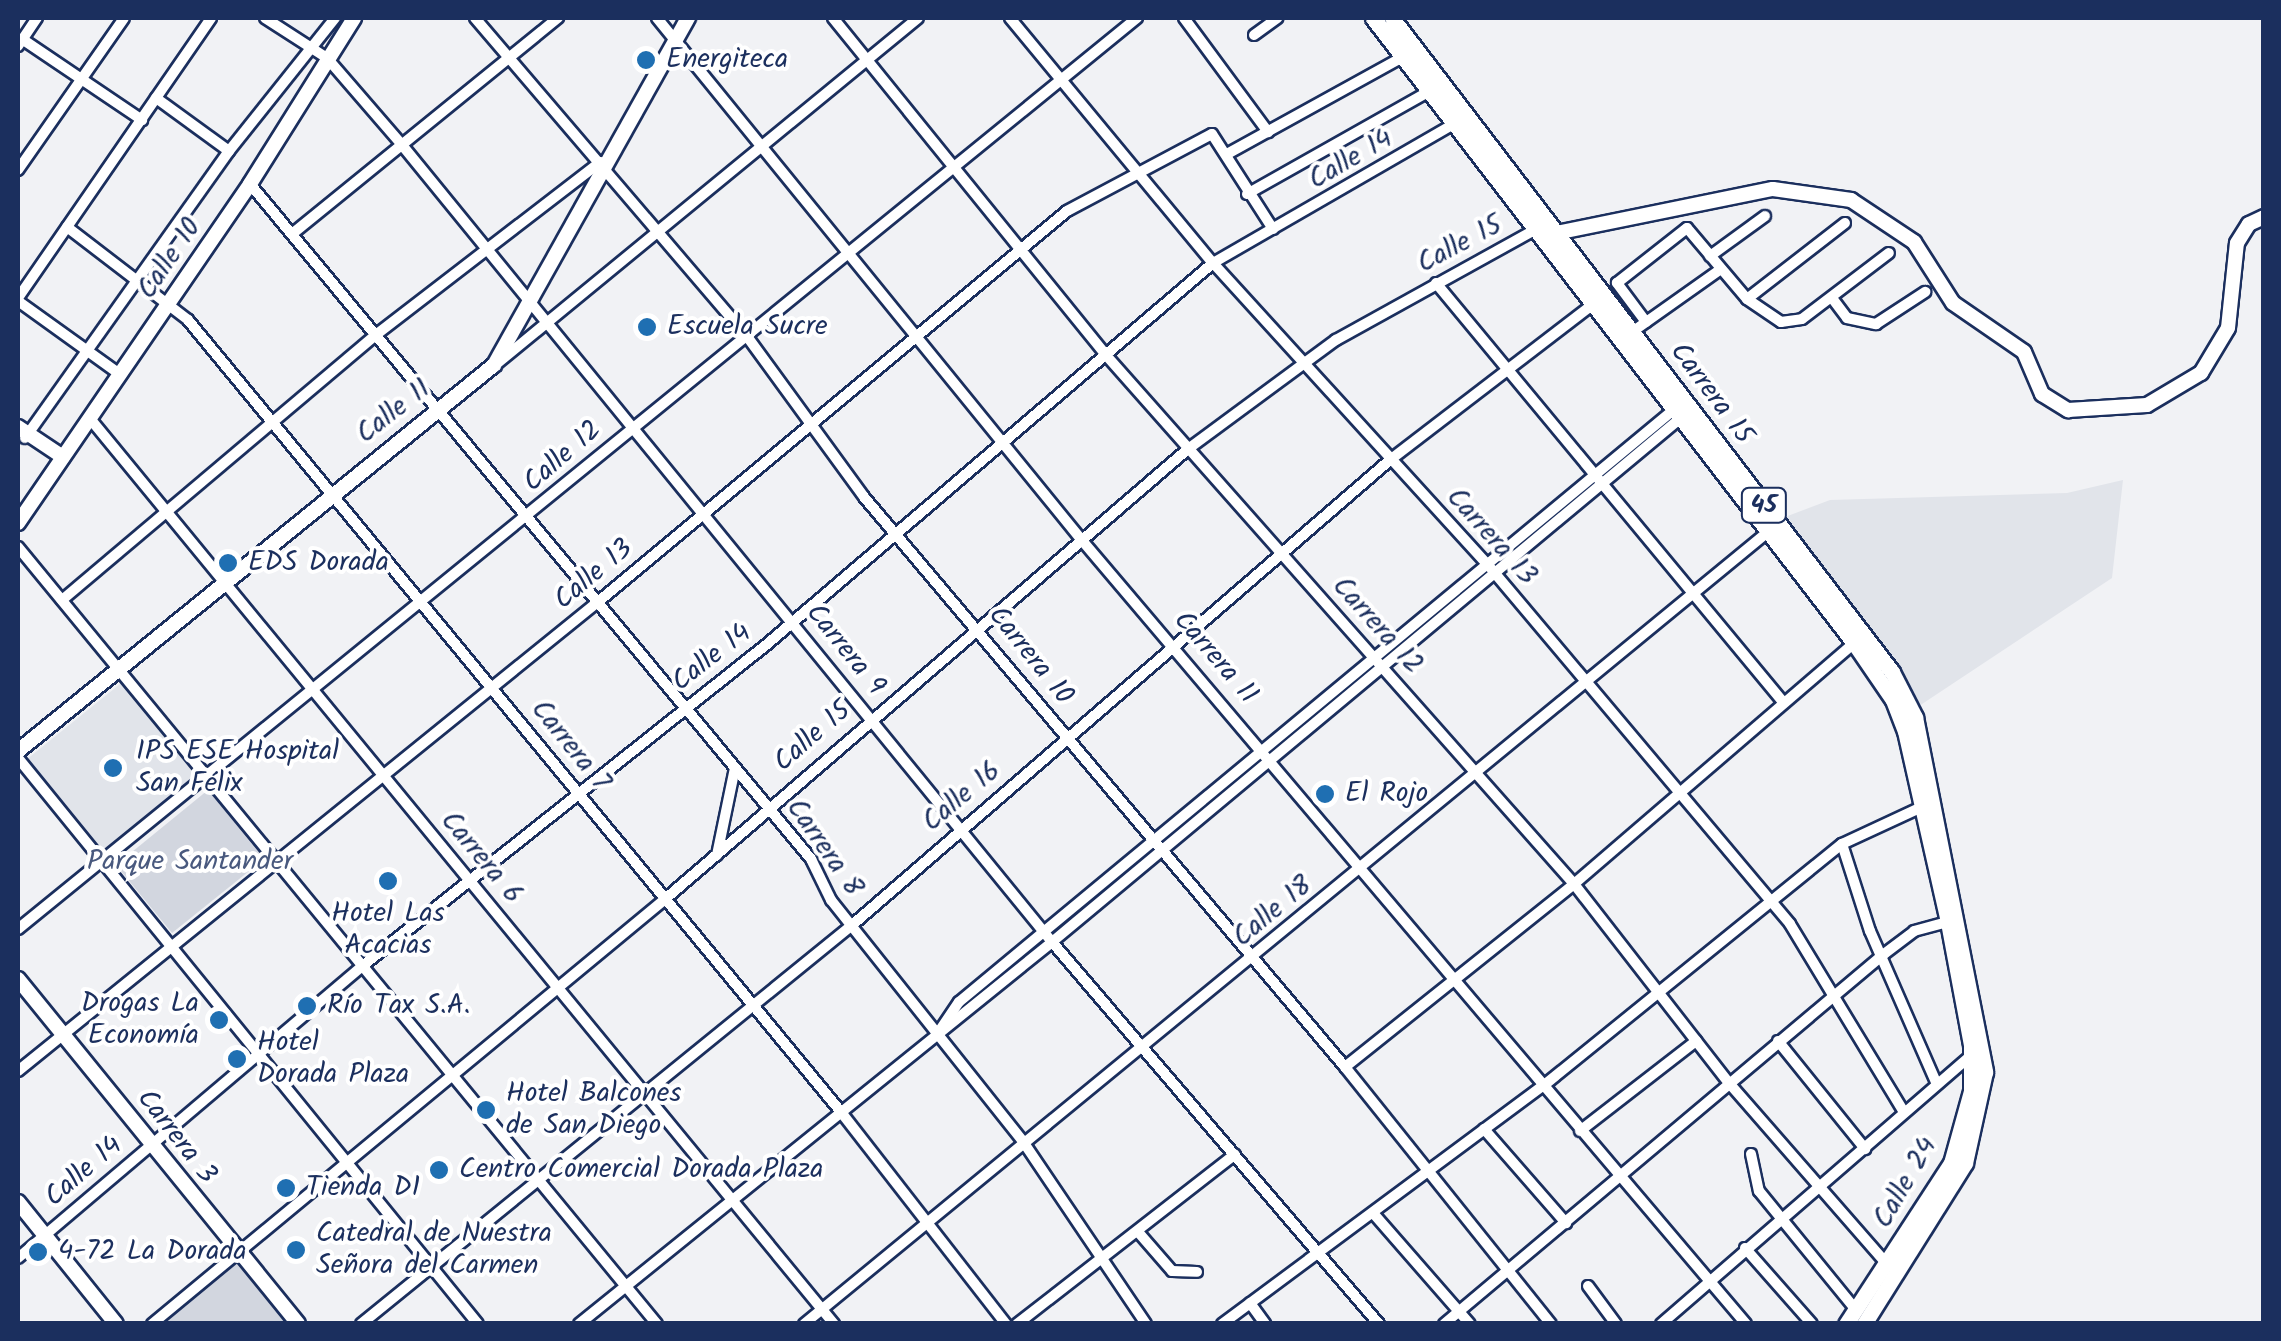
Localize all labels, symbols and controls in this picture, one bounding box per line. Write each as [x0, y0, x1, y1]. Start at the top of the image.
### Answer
place label: Energiteca [666, 43, 788, 77]
marker: Energiteca [635, 49, 657, 71]
street label: Calle 14 [1303, 123, 1399, 197]
street label: Calle 15 [1412, 209, 1508, 281]
street label: Calle 10 [131, 212, 209, 306]
place label: Escuela Sucre [667, 310, 828, 344]
marker: Escuela Sucre [636, 316, 658, 338]
street label: Carrera 15 [1662, 337, 1760, 451]
street label: Calle 11 [350, 373, 438, 451]
street label: Calle 12 [517, 414, 609, 500]
street label: Carrera 13 [1439, 481, 1543, 593]
road number: 45 [1739, 485, 1789, 525]
street label: Calle 13 [548, 532, 640, 618]
place label: EDS Dorada [248, 546, 389, 580]
marker: EDS Dorada [217, 552, 239, 574]
street label: Carrera 12 [1324, 570, 1430, 682]
street label: Carrera 9 [798, 597, 892, 703]
street label: Carrera 10 [980, 600, 1080, 712]
street label: Carrera 11 [1165, 605, 1265, 711]
street label: Calle 14 [666, 617, 758, 699]
street label: Carrera 7 [523, 694, 617, 798]
street label: Calle 15 [768, 694, 858, 780]
place label: IPS ESE Hospital San Félix [136, 735, 339, 801]
marker: IPS ESE Hospital San Félix [100, 755, 126, 781]
street label: Calle 16 [916, 755, 1008, 839]
place label: El Rojo [1345, 777, 1428, 811]
marker: El Rojo [1314, 783, 1336, 805]
street label: Carrera 8 [778, 793, 870, 903]
street label: Carrera 6 [433, 805, 529, 911]
park label: Parque Santander [87, 845, 293, 879]
street label: Calle 18 [1227, 869, 1319, 955]
marker: Hotel Las Acacias [377, 870, 399, 892]
place label: Hotel Las Acacias [331, 897, 445, 963]
place label: Drogas La Economía [81, 987, 199, 1053]
place label: Río Tax S.A. [327, 989, 470, 1023]
marker: Río Tax S.A. [296, 995, 318, 1017]
marker: Drogas La Economía [208, 1009, 230, 1031]
place label: Hotel Dorada Plaza [257, 1026, 409, 1092]
marker: Hotel Dorada Plaza [226, 1048, 248, 1070]
place label: Hotel Balcones de San Diego [506, 1077, 681, 1143]
street label: Carrera 3 [129, 1083, 223, 1191]
marker: Hotel Balcones de San Diego [475, 1099, 497, 1121]
street label: Calle 14 [38, 1129, 130, 1215]
street label: Calle 24 [1867, 1132, 1945, 1234]
place label: Centro Comercial Dorada Plaza [459, 1153, 823, 1187]
marker: Centro Comercial Dorada Plaza [428, 1159, 450, 1181]
place label: Tienda D1 [306, 1171, 420, 1205]
marker: Tienda D1 [275, 1177, 297, 1199]
place label: Catedral de Nuestra Señora del Carmen [316, 1217, 552, 1283]
place label: 4-72 La Dorada [58, 1235, 247, 1269]
marker: Catedral de Nuestra Señora del Carmen [285, 1239, 307, 1261]
marker: 4-72 La Dorada [27, 1241, 49, 1263]

